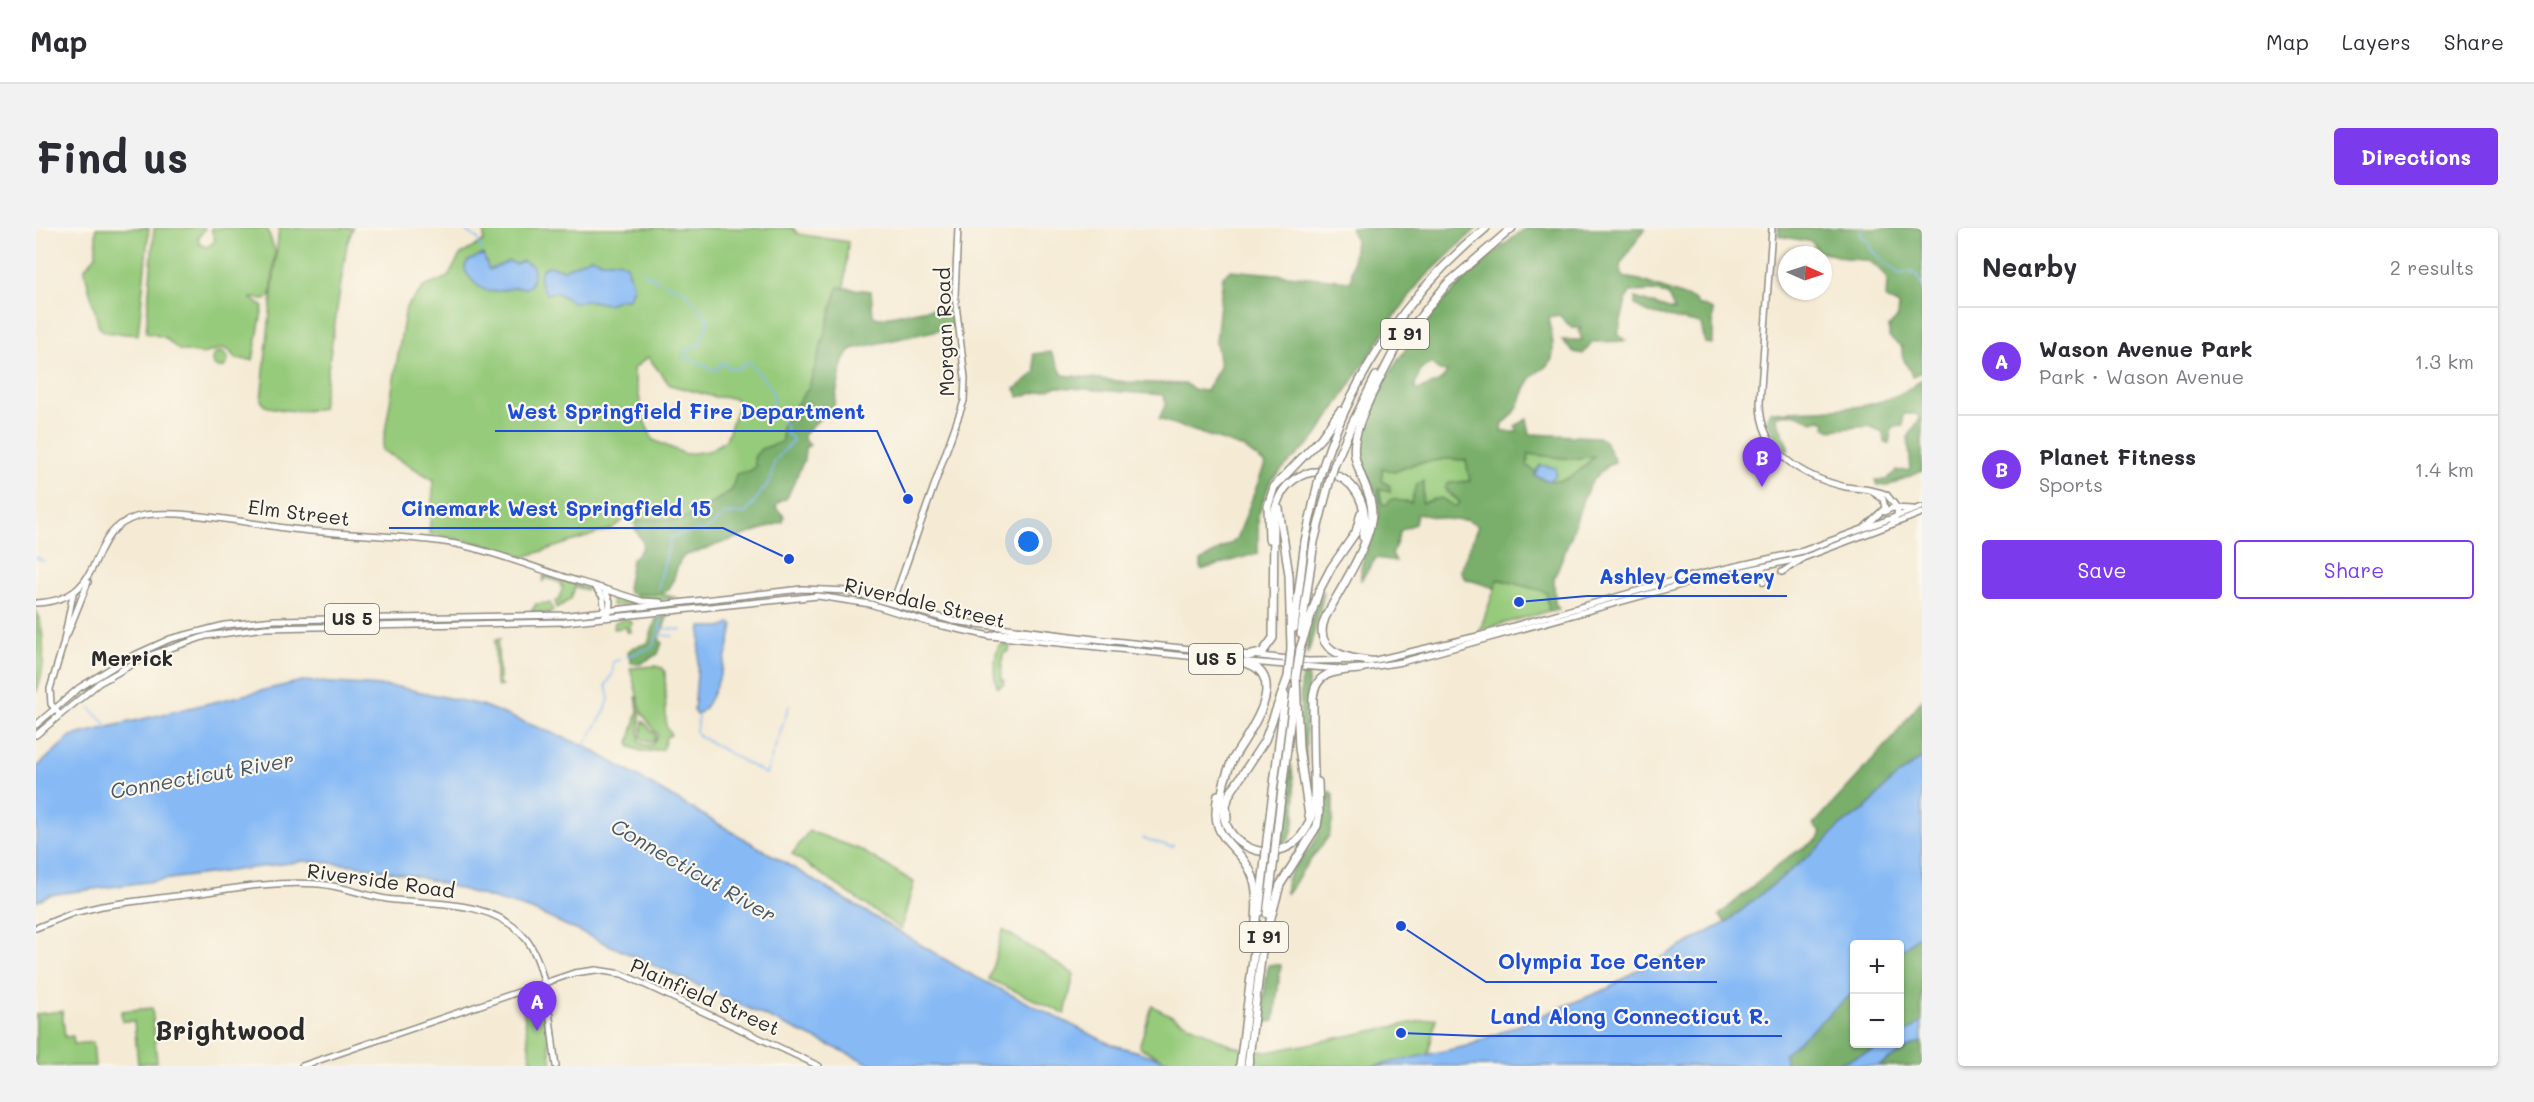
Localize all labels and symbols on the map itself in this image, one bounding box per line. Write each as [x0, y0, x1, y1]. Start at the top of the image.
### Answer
north arrow [1778, 246, 1832, 300]
street label: Morgan Road [929, 267, 959, 397]
road number: I 91 [1381, 319, 1429, 349]
callout: West Springfield Fire Department [495, 392, 877, 431]
text: West Springfield Fire Department [507, 397, 865, 424]
pin: B [1742, 438, 1782, 487]
callout: Cinemark West Springfield 15 [389, 489, 723, 528]
street label: Elm Street [247, 493, 352, 531]
text: Cinemark West Springfield 15 [401, 494, 711, 521]
your location [1014, 527, 1043, 556]
callout: Ashley Cemetery [1587, 557, 1787, 596]
text: Ashley Cemetery [1599, 562, 1775, 590]
street label: Riverdale Street [842, 571, 1008, 633]
road number: US 5 [325, 604, 379, 634]
district label: Merrick [91, 644, 173, 671]
road number: US 5 [1189, 644, 1243, 674]
water label: Connecticut River [108, 745, 296, 804]
water label: Connecticut River [606, 811, 781, 928]
street label: Riverside Road [306, 857, 457, 903]
road number: I 91 [1240, 922, 1288, 952]
callout: Olympia Ice Center [1486, 943, 1717, 982]
text: Olympia Ice Center [1498, 947, 1706, 975]
street label: Plainfield Street [627, 951, 784, 1041]
pin: A [518, 982, 556, 1031]
callout: Land Along Connecticut R. [1478, 997, 1782, 1036]
text: Land Along Connecticut R. [1490, 1002, 1770, 1029]
district label: Brightwood [155, 1013, 305, 1047]

